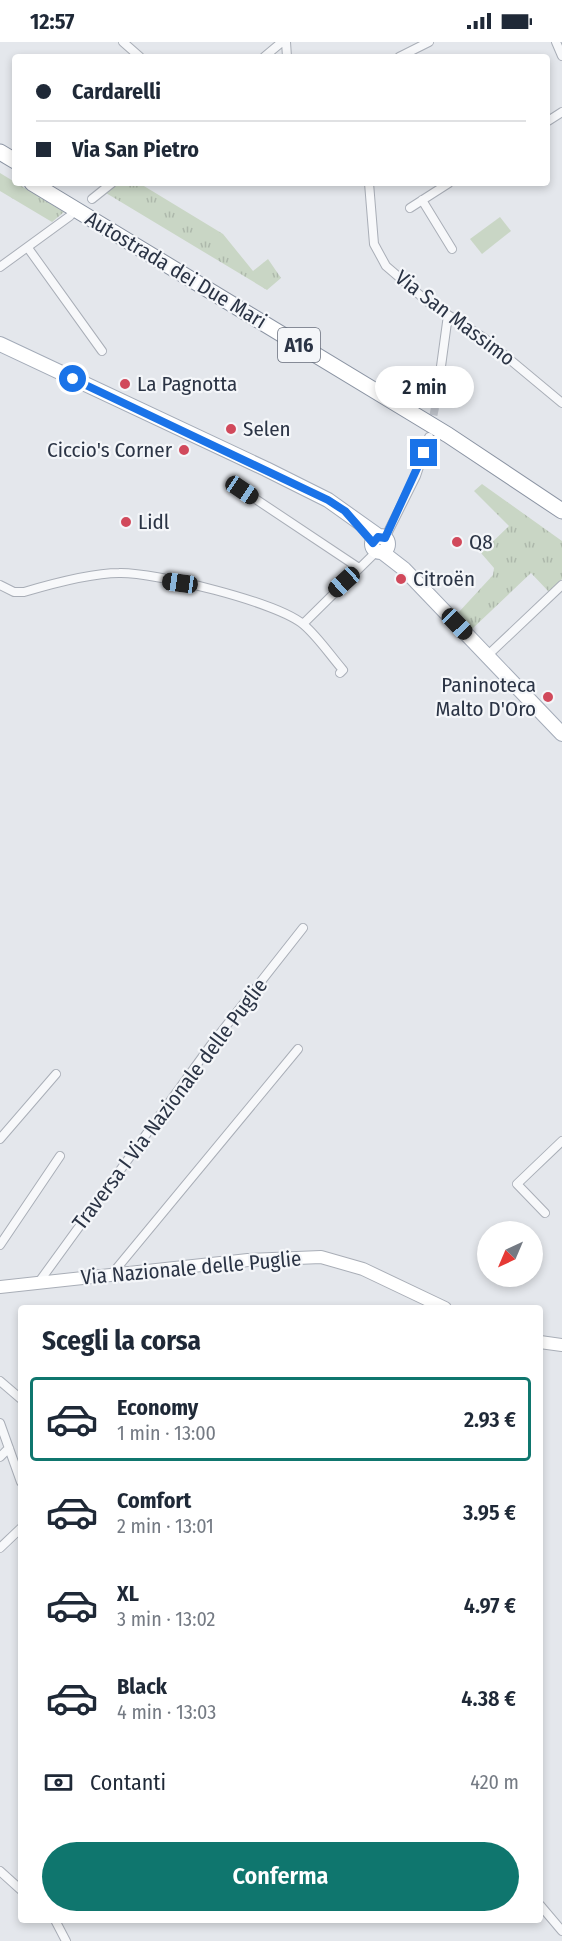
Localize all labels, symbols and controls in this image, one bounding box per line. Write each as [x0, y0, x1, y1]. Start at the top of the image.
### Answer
text: 12:57 [30, 8, 74, 35]
text: Cardarelli [72, 78, 161, 105]
text: Via San Pietro [72, 136, 199, 163]
street label: Autostrada dei Due Mari [81, 206, 271, 334]
street label: Via San Massimo [390, 265, 520, 371]
road number: A16 [278, 328, 320, 362]
route start [59, 365, 86, 392]
callout: 2 min [374, 366, 474, 408]
place label: La Pagnotta [137, 371, 237, 397]
text: 2 min [402, 375, 447, 399]
marker: La Pagnotta [118, 377, 132, 391]
place label: Selen [243, 416, 291, 442]
marker: Selen [224, 422, 238, 436]
place label: Ciccio's Corner [47, 437, 173, 463]
route end [410, 439, 437, 466]
marker: Ciccio's Corner [177, 443, 191, 457]
car [222, 472, 262, 508]
place label: Lidl [138, 509, 170, 535]
marker: Lidl [119, 515, 133, 529]
place label: Q8 [469, 529, 493, 555]
marker: Q8 [450, 535, 464, 549]
car [325, 563, 363, 601]
place label: Citroën [413, 566, 475, 592]
car [161, 572, 199, 594]
marker: Citroën [394, 572, 408, 586]
car [438, 605, 476, 643]
place label: Paninoteca Malto D'Oro [435, 672, 536, 722]
marker: Paninoteca Malto D'Oro [541, 690, 555, 704]
street label: Traversa I Via Nazionale delle Puglie [67, 973, 273, 1235]
north arrow [477, 1221, 543, 1287]
map controls [477, 1221, 543, 1287]
street label: Via Nazionale delle Puglie [80, 1245, 302, 1291]
text: Scegli la corsa [42, 1325, 201, 1357]
icon: car [45, 1392, 99, 1446]
text: Economy [117, 1394, 198, 1421]
text: 2.93 € [464, 1406, 516, 1433]
text: 1 min · 13:00 [117, 1421, 216, 1445]
icon: car [45, 1485, 99, 1539]
text: Comfort [117, 1487, 191, 1514]
text: 3.95 € [463, 1499, 516, 1526]
text: 2 min · 13:01 [117, 1514, 214, 1538]
icon: car [45, 1578, 99, 1632]
text: XL [117, 1580, 139, 1607]
text: 4.97 € [464, 1592, 516, 1619]
text: 3 min · 13:02 [117, 1607, 215, 1631]
icon: car [45, 1671, 99, 1725]
text: Black [117, 1673, 167, 1700]
text: 4.38 € [461, 1685, 516, 1712]
text: 4 min · 13:03 [117, 1700, 216, 1724]
icon: cash [42, 1766, 75, 1799]
text: Contanti [90, 1769, 166, 1796]
text: 420 m [470, 1770, 519, 1794]
button: Conferma [42, 1842, 519, 1911]

